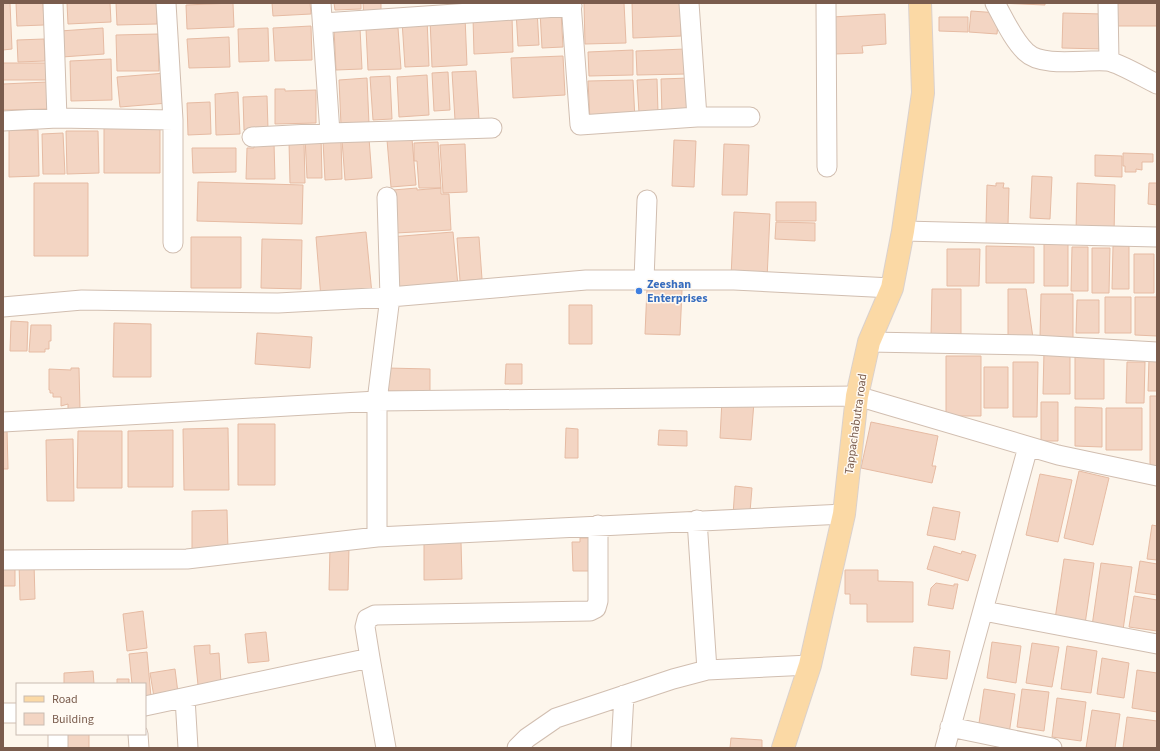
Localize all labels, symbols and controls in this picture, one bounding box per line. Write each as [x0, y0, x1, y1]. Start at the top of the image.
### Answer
place label: Zeeshan Enterprises [647, 276, 708, 307]
marker: Zeeshan Enterprises [634, 286, 644, 296]
street label: Tappachabutra road [841, 373, 871, 475]
legend [16, 683, 146, 735]
text: Road [52, 691, 78, 708]
text: Building [52, 711, 94, 728]

